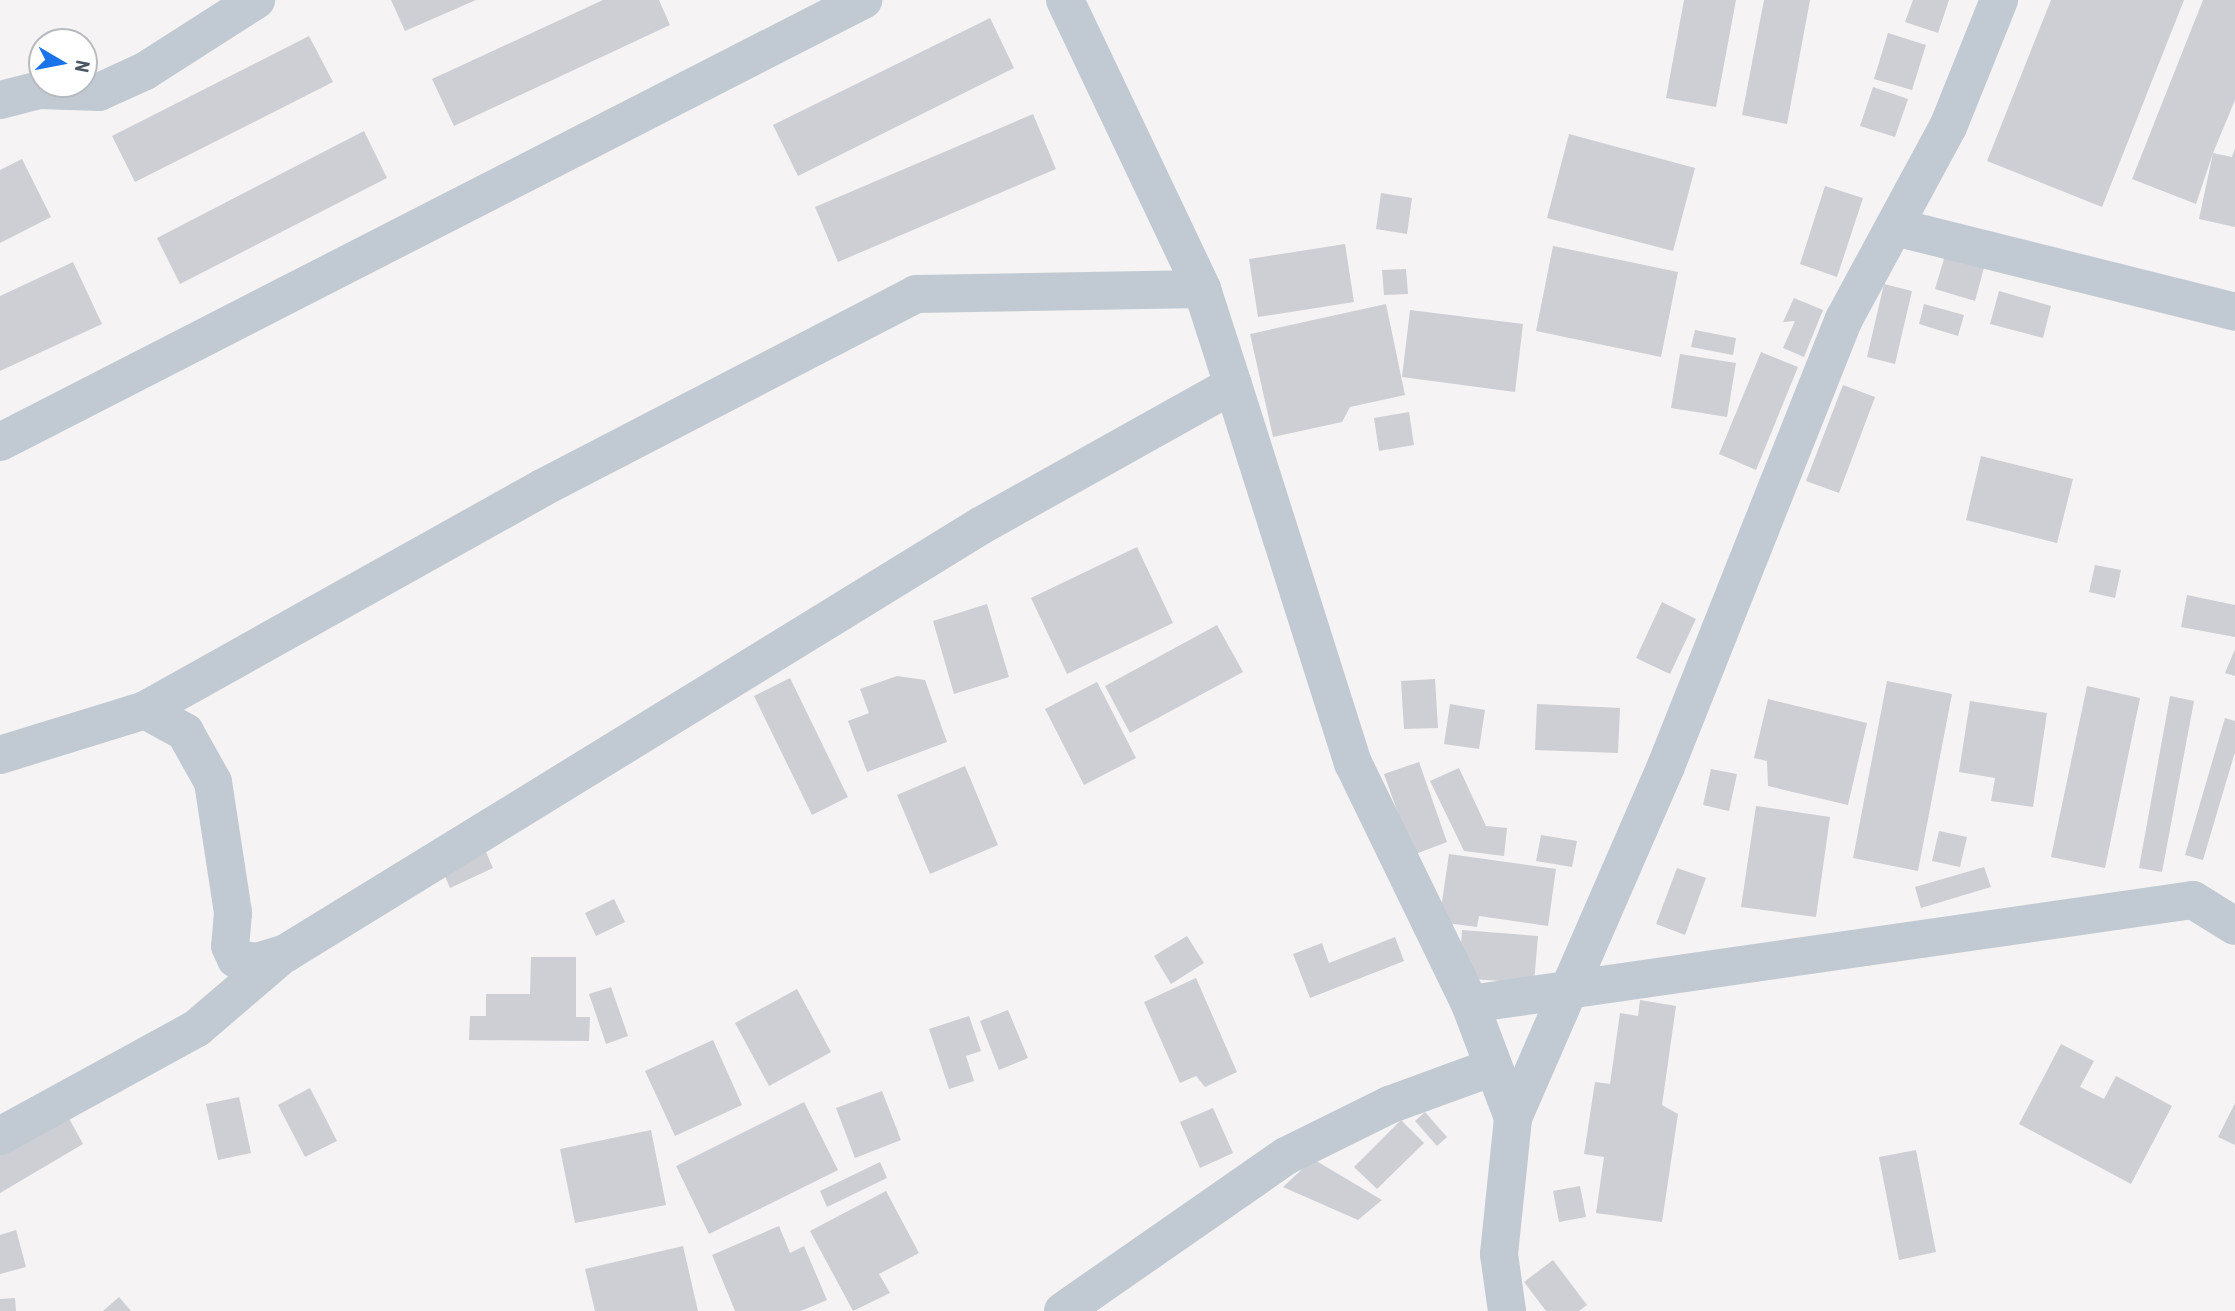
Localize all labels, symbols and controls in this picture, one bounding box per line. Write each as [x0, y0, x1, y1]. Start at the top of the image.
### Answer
north arrow [28, 28, 98, 98]
text: N [70, 59, 95, 74]

